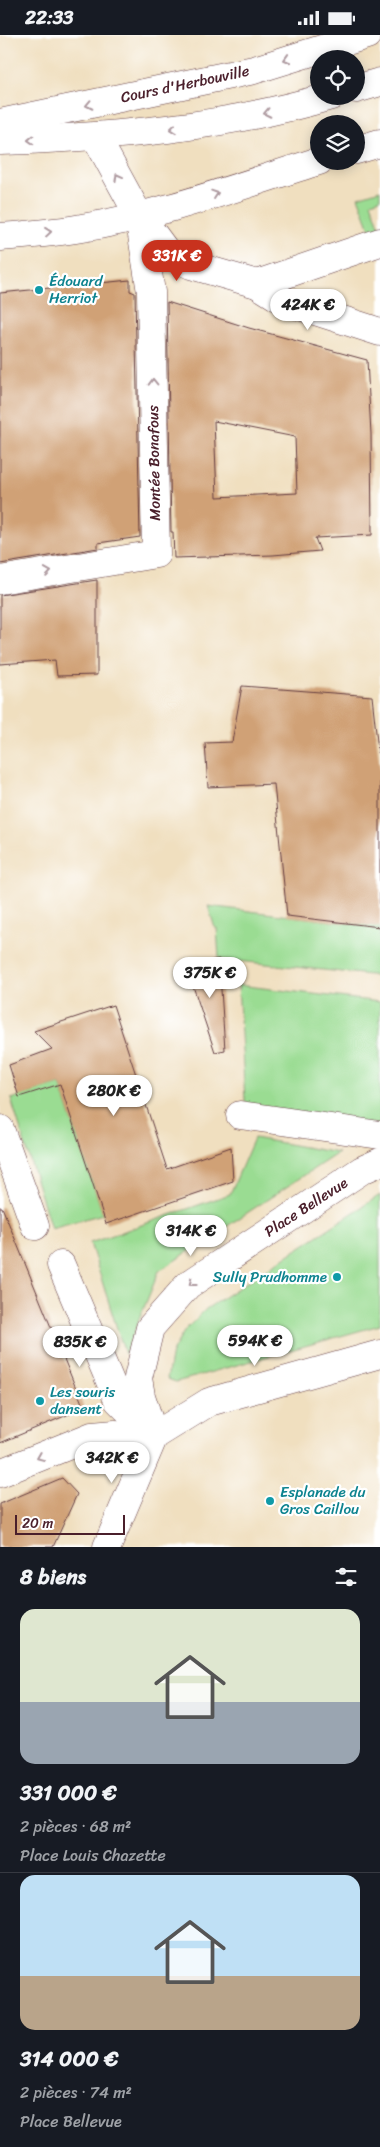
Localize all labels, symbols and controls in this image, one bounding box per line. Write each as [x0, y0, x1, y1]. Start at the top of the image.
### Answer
text: 22:33 [25, 1, 74, 34]
map controls [310, 50, 365, 170]
button: locate [310, 50, 365, 105]
one-way arrow [283, 54, 292, 64]
street label: Cours d'Herbouville [118, 58, 252, 110]
one-way arrow [85, 99, 94, 110]
one-way arrow [262, 107, 271, 117]
button: layers [310, 115, 365, 170]
one-way arrow [169, 123, 177, 134]
one-way arrow [26, 135, 34, 145]
one-way arrow [114, 173, 124, 182]
one-way arrow [210, 190, 218, 200]
one-way arrow [45, 227, 53, 238]
pin: 331K € [136, 239, 218, 282]
text: 331K € [153, 241, 201, 270]
place label: Édouard Herriot [49, 268, 104, 311]
marker: Édouard Herriot [33, 284, 45, 296]
pin: 424K € [267, 289, 349, 331]
text: 424K € [281, 290, 335, 319]
one-way arrow [148, 378, 158, 386]
street label: Montée Bonafous [140, 405, 168, 521]
one-way arrow [44, 567, 52, 577]
pin: 375K € [169, 957, 251, 999]
text: 375K € [184, 958, 236, 987]
pin: 280K € [73, 1075, 155, 1117]
text: 280K € [87, 1076, 141, 1105]
street label: Place Bellevue [259, 1170, 353, 1244]
pin: 314K € [150, 1215, 232, 1257]
text: 314K € [166, 1216, 216, 1245]
place label: Sully Prudhomme [213, 1264, 327, 1290]
marker: Sully Prudhomme [331, 1271, 343, 1283]
one-way arrow [188, 1277, 198, 1286]
pin: 835K € [39, 1325, 121, 1368]
pin: 594K € [214, 1325, 296, 1367]
text: 594K € [228, 1326, 282, 1355]
text: 835K € [54, 1327, 106, 1356]
place label: Les souris dansent [50, 1379, 115, 1422]
marker: Les souris dansent [34, 1395, 46, 1407]
pin: 342K € [71, 1441, 153, 1484]
text: 342K € [86, 1443, 138, 1472]
one-way arrow [36, 1451, 44, 1461]
place label: Esplanade du Gros Caillou [280, 1479, 366, 1522]
marker: Esplanade du Gros Caillou [264, 1495, 276, 1507]
text: 20 m [22, 1511, 53, 1536]
scale bar [15, 1512, 125, 1535]
text: 8 biens [20, 1558, 86, 1596]
icon: filters [332, 1563, 360, 1591]
icon: home [145, 1642, 235, 1732]
text: 331 000 € [20, 1774, 117, 1812]
text: 2 pièces · 68 m² [20, 1812, 131, 1841]
text: Place Louis Chazette [20, 1841, 166, 1870]
icon: home [145, 1907, 235, 1997]
text: 314 000 € [20, 2040, 118, 2078]
text: 2 pièces · 74 m² [20, 2078, 132, 2107]
text: Place Bellevue [20, 2107, 122, 2136]

